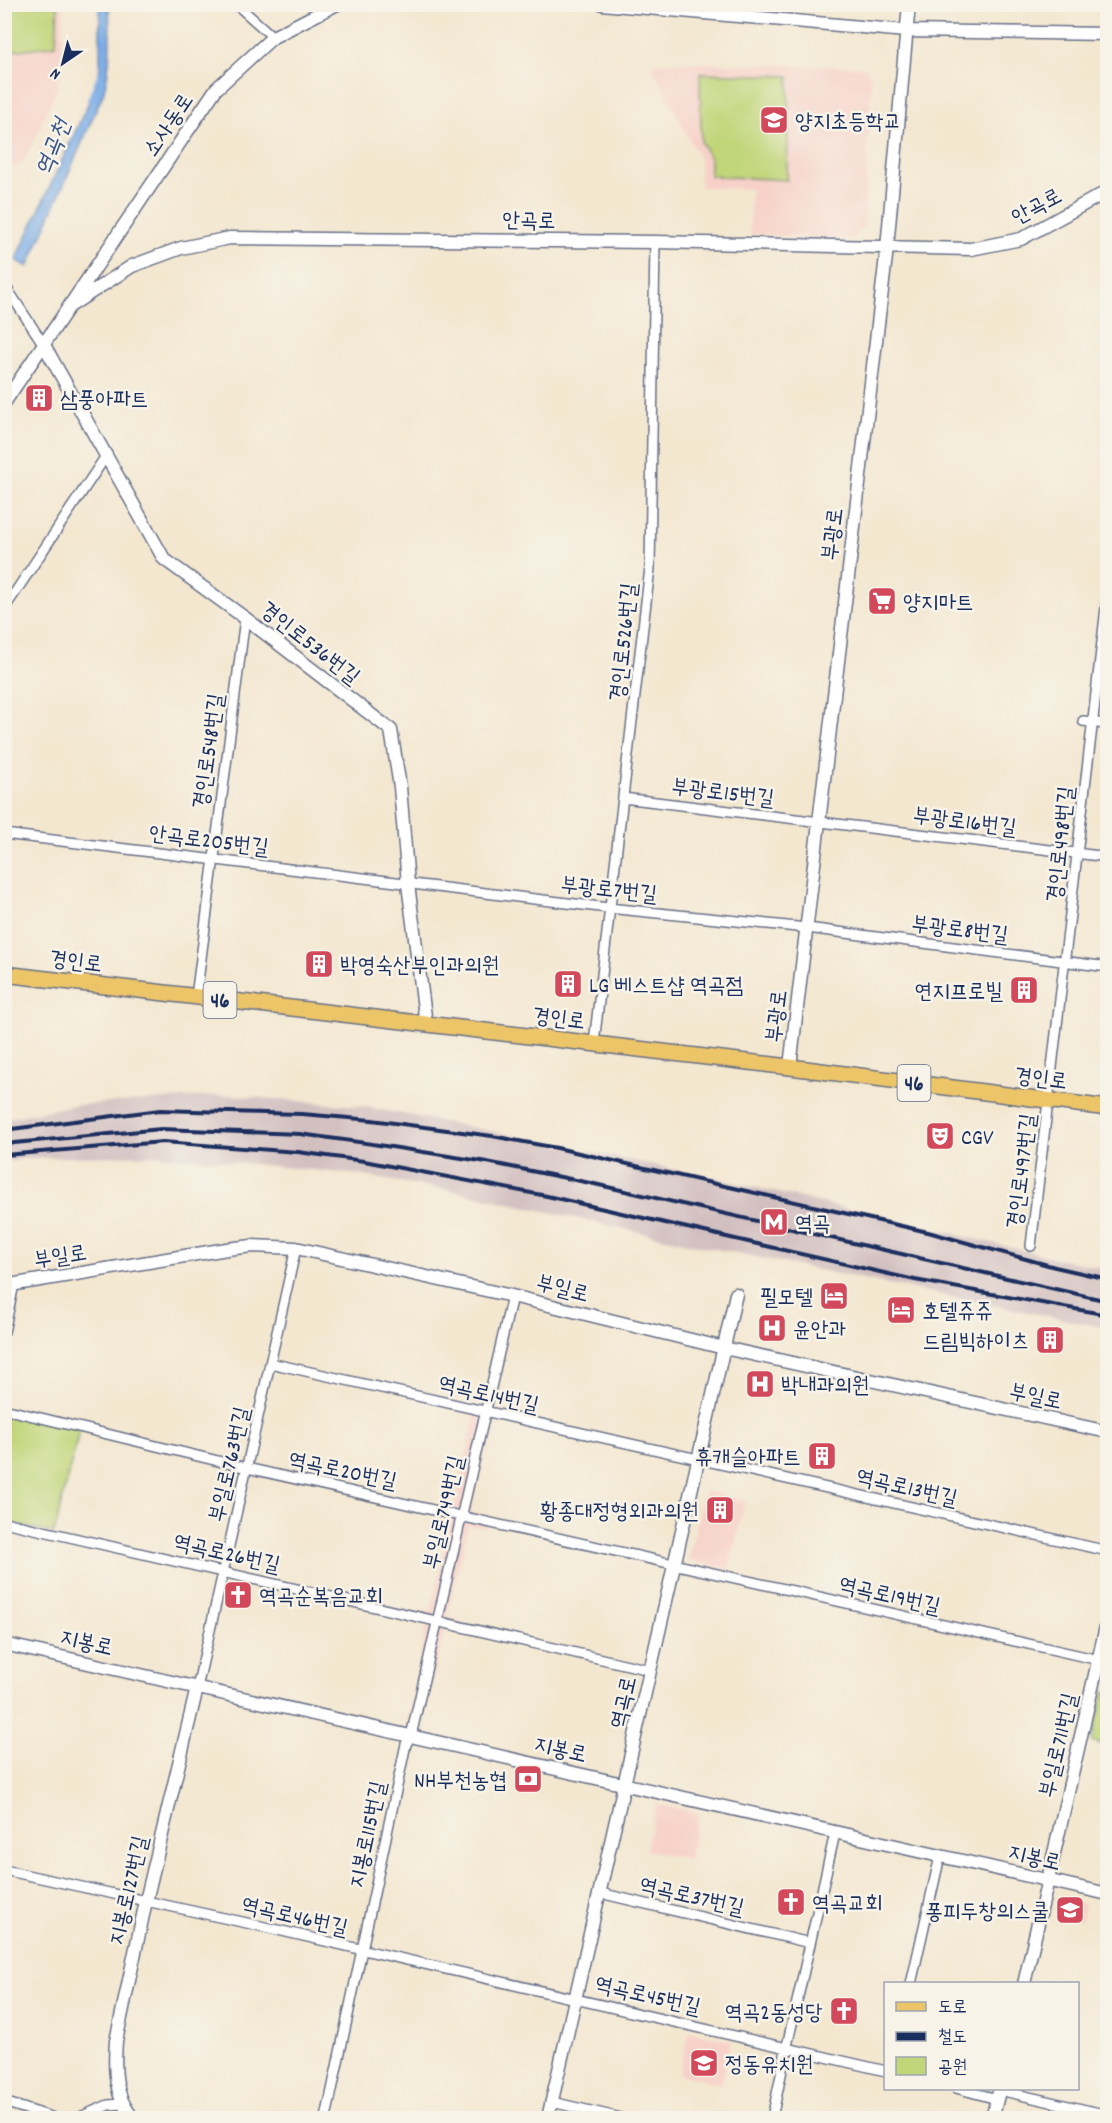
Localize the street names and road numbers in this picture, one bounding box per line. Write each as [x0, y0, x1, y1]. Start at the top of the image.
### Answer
street label: 소사동로 [137, 88, 203, 164]
street label: 안곡로 [1007, 182, 1068, 234]
street label: 안곡로 [502, 207, 556, 238]
street label: 부광로 [816, 506, 853, 563]
street label: 경인로526번길 [604, 581, 647, 703]
street label: 경인로536번길 [252, 596, 366, 694]
street label: 경인로548번길 [187, 691, 234, 811]
street label: 부광로15번길 [669, 773, 776, 816]
street label: 경인로498번길 [1041, 784, 1084, 904]
street label: 부광로16번길 [911, 802, 1018, 845]
street label: 안곡로205번길 [147, 820, 270, 865]
street label: 부광로7번길 [559, 871, 659, 912]
street label: 부광로8번길 [909, 910, 1010, 953]
street label: 경인로 [47, 945, 104, 982]
road number: 46 [204, 982, 236, 1018]
street label: 부광로 [760, 988, 797, 1045]
street label: 경인로 [530, 1002, 587, 1039]
street label: 경인로 [1012, 1062, 1069, 1099]
road number: 46 [898, 1065, 930, 1101]
street label: 경인로497번길 [1001, 1112, 1046, 1231]
street label: 부일로 [32, 1239, 89, 1278]
street label: 부일로 [533, 1269, 592, 1312]
street label: 역곡로14번길 [435, 1370, 542, 1423]
street label: 부일로 [1006, 1378, 1064, 1419]
street label: 부일로763번길 [203, 1404, 260, 1526]
street label: 역곡로20번길 [285, 1446, 400, 1499]
street label: 부일로749번길 [417, 1452, 474, 1573]
street label: 역곡로13번길 [852, 1463, 960, 1516]
street label: 역곡로26번길 [170, 1528, 283, 1583]
street label: 역곡로19번길 [835, 1571, 943, 1624]
street label: 지봉로 [57, 1623, 116, 1665]
street label: 역곡로 [604, 1673, 646, 1732]
street label: 부일로711번길 [1033, 1690, 1088, 1801]
street label: 지봉로 [531, 1730, 590, 1772]
street label: 지봉로115번길 [343, 1778, 396, 1891]
street label: 지봉로127번길 [103, 1833, 158, 1949]
street label: 지봉로 [1005, 1838, 1064, 1880]
street label: 역곡로37번길 [636, 1871, 747, 1926]
street label: 역곡로46번길 [238, 1891, 351, 1946]
street label: 역곡로45번길 [591, 1970, 704, 2025]

